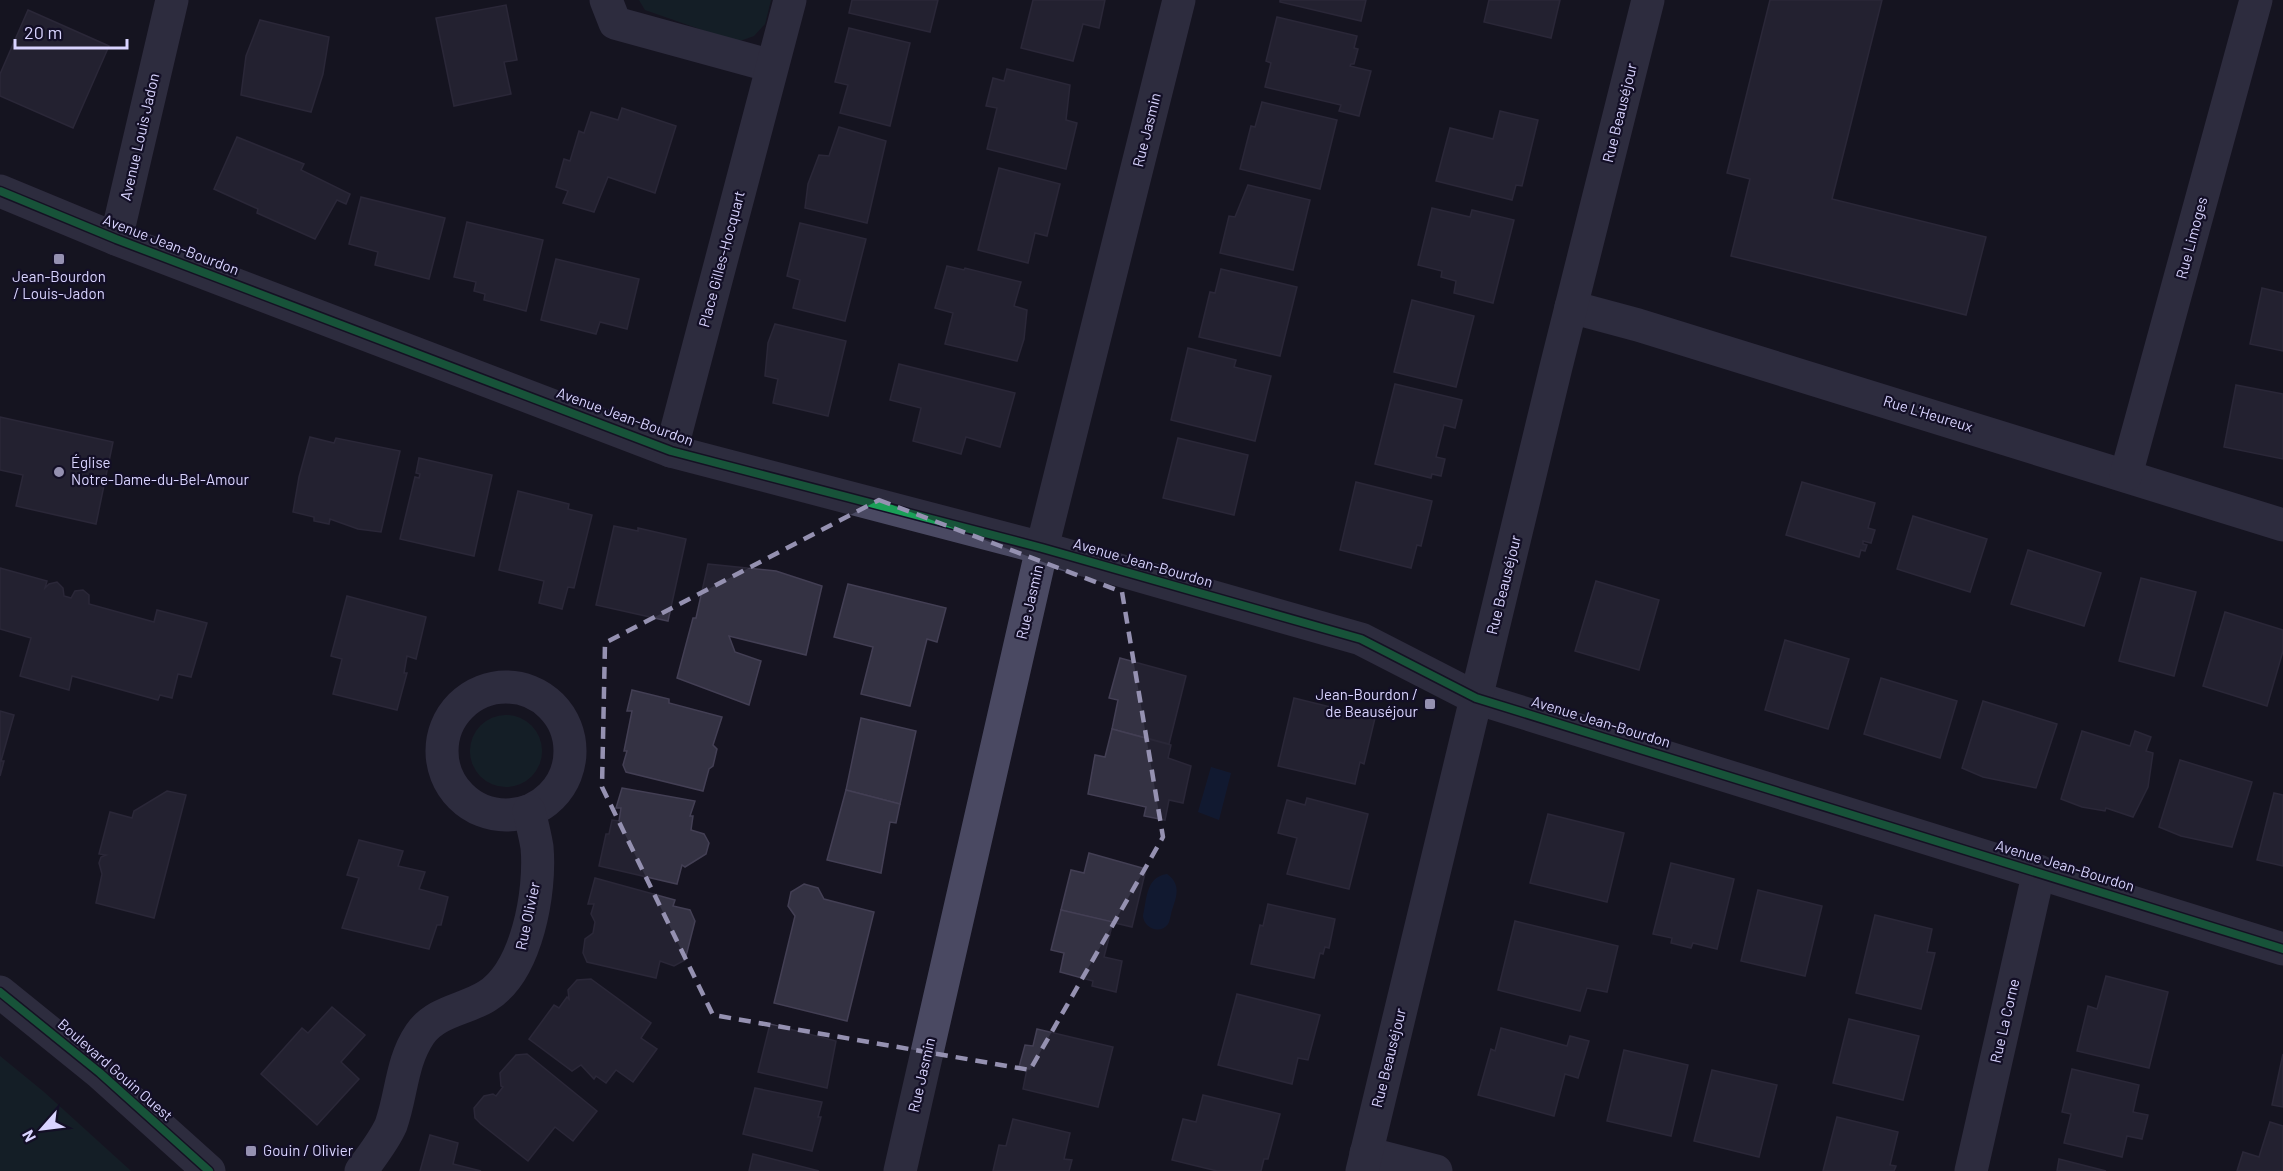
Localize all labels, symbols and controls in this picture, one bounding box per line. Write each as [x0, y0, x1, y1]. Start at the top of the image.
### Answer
scale bar [15, 12, 128, 50]
text: 20 m [24, 21, 62, 43]
street label: Rue Beauséjour [1598, 61, 1640, 164]
street label: Avenue Louis Jadon [116, 71, 162, 202]
street label: Rue Jasmin [1128, 91, 1164, 169]
street label: Place Gilles-Hocquart [694, 189, 748, 329]
street label: Rue Limoges [2171, 195, 2211, 281]
street label: Avenue Jean-Bourdon [101, 210, 242, 278]
marker: Jean-Bourdon / Louis-Jadon [52, 252, 66, 266]
place label: Jean-Bourdon / Louis-Jadon [12, 267, 106, 302]
street label: Avenue Jean-Bourdon [554, 383, 696, 449]
street label: Rue L'Heureux [1881, 391, 1975, 435]
place label: Église Notre-Dame-du-Bel-Amour [71, 453, 250, 488]
marker: Église Notre-Dame-du-Bel-Amour [52, 465, 66, 479]
street label: Rue Beauséjour [1482, 533, 1524, 636]
street label: Avenue Jean-Bourdon [1071, 534, 1215, 591]
street label: Rue Jasmin [1012, 563, 1046, 641]
place label: Jean-Bourdon / de Beauséjour [1315, 685, 1419, 720]
street label: Avenue Jean-Bourdon [1530, 691, 1673, 751]
marker: Jean-Bourdon / de Beauséjour [1423, 697, 1437, 711]
street label: Avenue Jean-Bourdon [1994, 835, 2137, 895]
street label: Rue Olivier [511, 880, 543, 952]
street label: Rue La Corne [1986, 977, 2022, 1065]
street label: Rue Beauséjour [1367, 1006, 1409, 1109]
street label: Boulevard Gouin Ouest [55, 1014, 177, 1124]
street label: Rue Jasmin [904, 1036, 938, 1114]
north arrow [12, 1099, 72, 1159]
text: N [17, 1127, 39, 1145]
place label: Gouin / Olivier [263, 1141, 354, 1159]
marker: Gouin / Olivier [244, 1144, 258, 1158]

